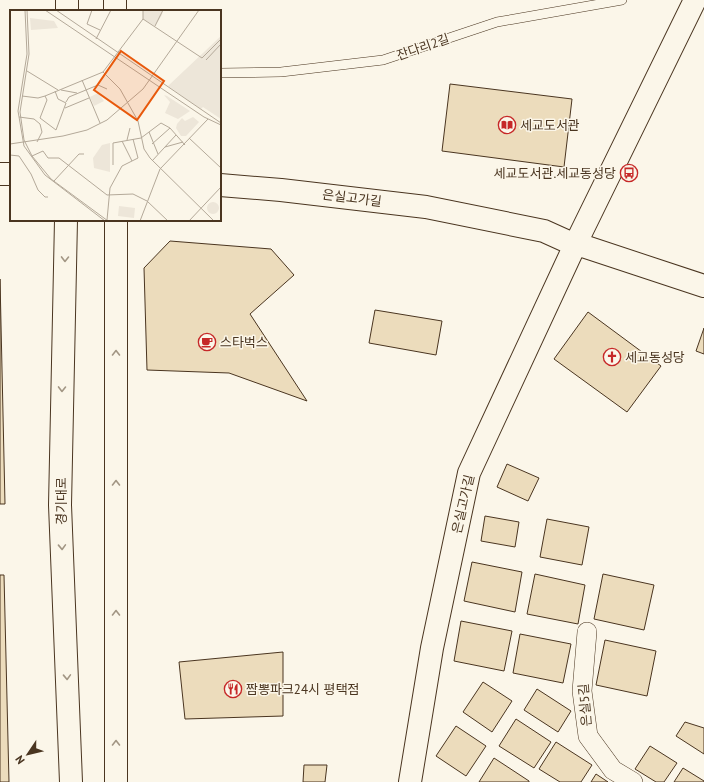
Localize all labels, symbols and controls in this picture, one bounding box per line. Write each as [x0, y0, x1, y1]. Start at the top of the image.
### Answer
inset map [10, 10, 221, 221]
street label: 잔다리2길 [394, 30, 452, 64]
library icon: 세교도서관 [497, 115, 517, 135]
place label: 세교도서관 [520, 117, 580, 134]
bus stop icon: 세교도서관.세교동성당 [619, 163, 639, 183]
place label: 세교도서관.세교동성당 [494, 165, 616, 182]
street label: 은실고가길 [321, 186, 383, 210]
one-way arrow [61, 256, 69, 262]
cafe icon: 스타벅스 [197, 332, 217, 352]
place label: 스타벅스 [220, 334, 268, 351]
church icon: 세교동성당 [602, 347, 622, 367]
place label: 세교동성당 [625, 349, 685, 366]
one-way arrow [112, 350, 120, 356]
one-way arrow [58, 386, 66, 392]
street label: 은실고가길 [448, 473, 478, 535]
street label: 경기대로 [53, 477, 70, 525]
one-way arrow [112, 480, 120, 486]
one-way arrow [57, 544, 66, 550]
one-way arrow [112, 610, 120, 616]
one-way arrow [62, 674, 71, 680]
restaurant icon: 짬뽕파크24시 평택점 [223, 679, 243, 699]
place label: 짬뽕파크24시 평택점 [246, 681, 359, 698]
street label: 은실5길 [575, 683, 595, 727]
north arrow [8, 734, 48, 774]
one-way arrow [112, 740, 120, 746]
text: N [12, 753, 28, 767]

